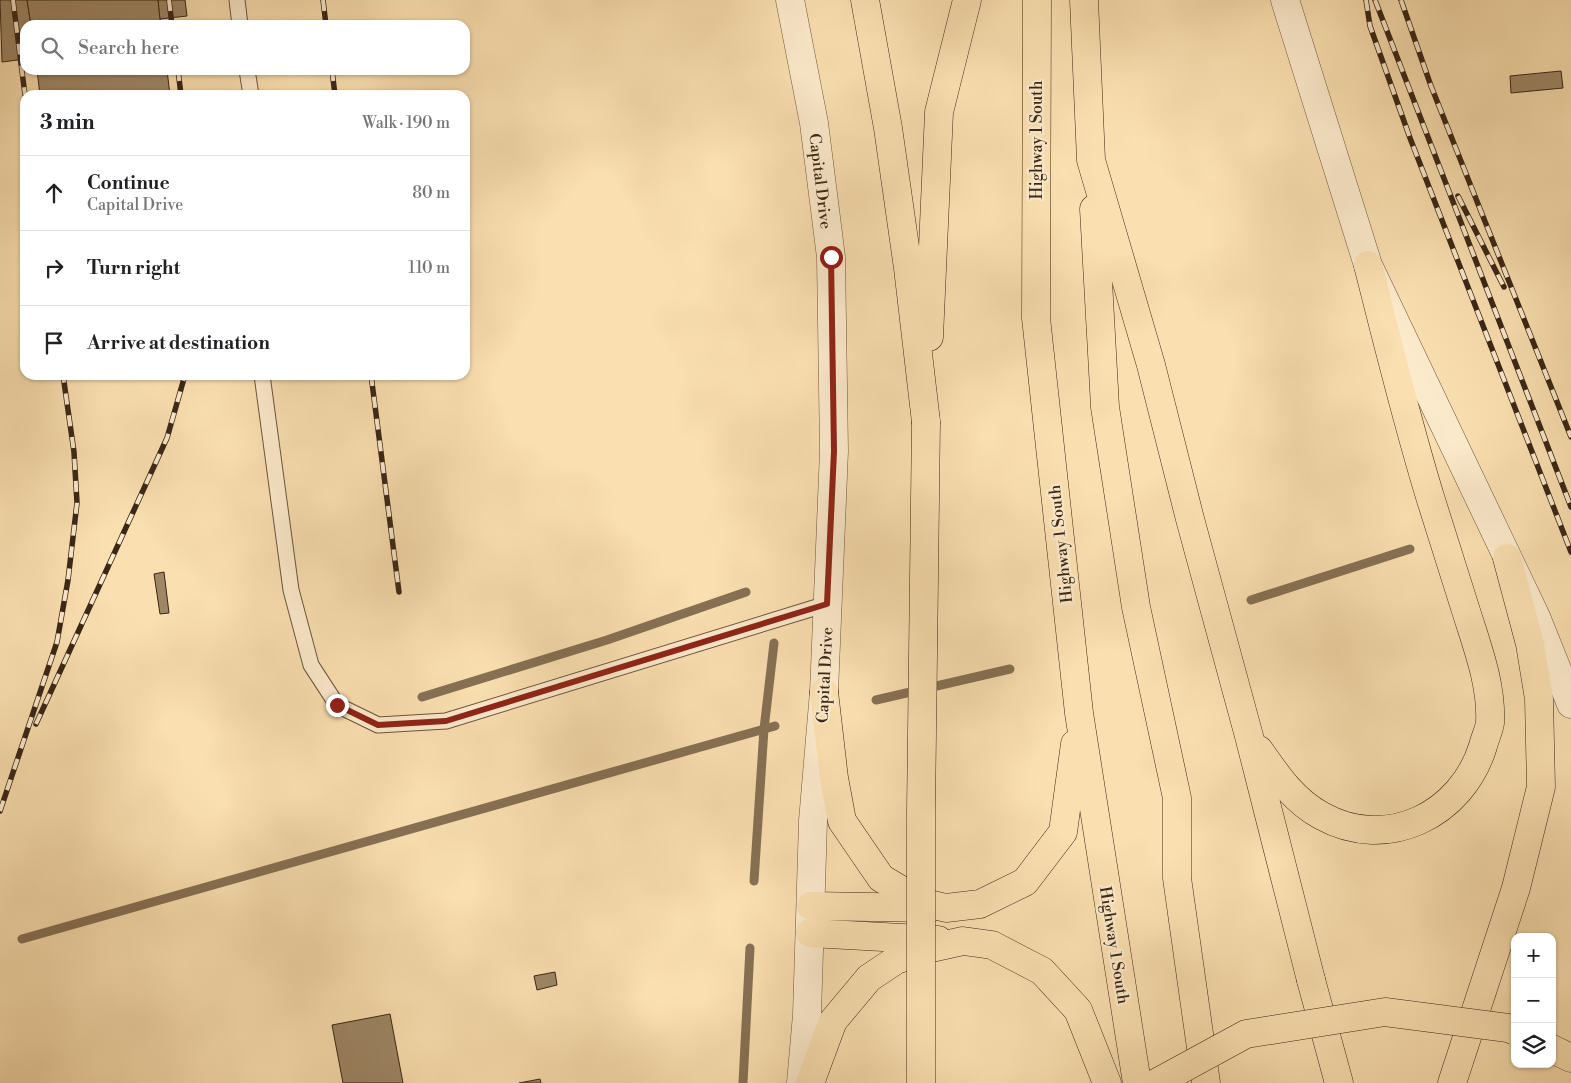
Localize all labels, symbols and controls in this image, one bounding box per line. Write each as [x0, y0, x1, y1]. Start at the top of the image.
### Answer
search box [20, 20, 470, 75]
icon: search [38, 34, 66, 62]
text: Search here [78, 36, 179, 60]
street label: Highway 1 South [1027, 80, 1047, 199]
text: 3 min [40, 110, 95, 136]
text: Walk · 190 m [362, 113, 450, 133]
street label: Capital Drive [804, 132, 836, 230]
text: Continue [87, 171, 170, 195]
icon: ahead [40, 179, 68, 207]
text: 80 m [412, 183, 450, 203]
text: Capital Drive [87, 195, 183, 215]
route start [820, 246, 843, 269]
icon: right [40, 254, 68, 282]
text: Turn right [87, 256, 180, 280]
text: 110 m [408, 258, 450, 278]
icon: arrive [40, 329, 68, 357]
text: Arrive at destination [87, 331, 270, 355]
street label: Highway 1 South [1045, 483, 1077, 604]
street label: Capital Drive [812, 626, 838, 724]
route end [326, 694, 349, 717]
street label: Highway 1 South [1095, 885, 1133, 1006]
map controls [1511, 933, 1556, 1068]
button: + [1511, 933, 1556, 978]
button: − [1511, 978, 1556, 1023]
button: layers [1511, 1023, 1556, 1068]

